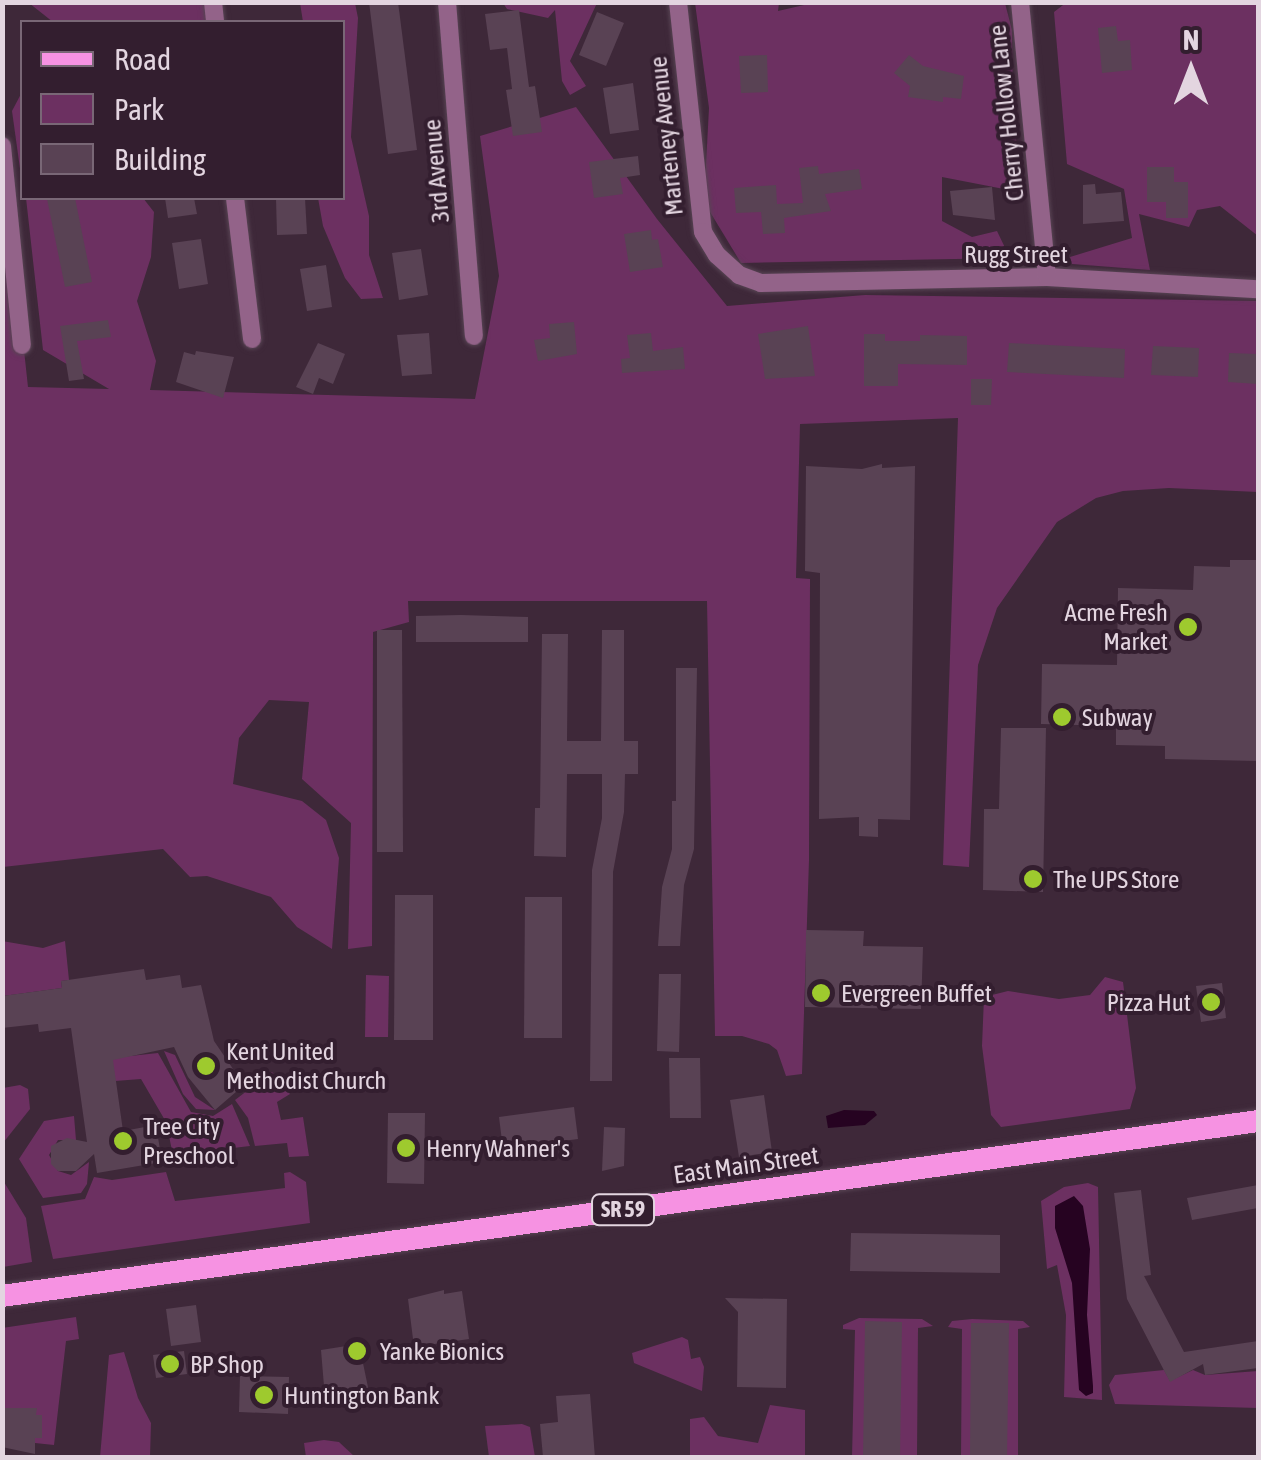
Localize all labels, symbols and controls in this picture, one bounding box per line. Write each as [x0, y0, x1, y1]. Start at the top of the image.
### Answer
legend [20, 20, 345, 200]
north arrow [1141, 20, 1241, 120]
street label: Cherry Hollow Lane [982, 23, 1030, 203]
text: N [1183, 24, 1199, 56]
text: Road [114, 42, 171, 76]
street label: Marteney Avenue [643, 55, 689, 217]
text: Park [114, 92, 164, 126]
street label: 3rd Avenue [417, 118, 455, 224]
text: Building [114, 142, 206, 176]
street label: Rugg Street [964, 239, 1068, 269]
place label: Acme Fresh Market [1064, 598, 1168, 657]
marker: Acme Fresh Market [1177, 616, 1199, 638]
place label: Subway [1082, 702, 1153, 732]
marker: Subway [1051, 706, 1073, 728]
place label: The UPS Store [1053, 864, 1179, 894]
marker: The UPS Store [1022, 868, 1044, 890]
place label: Evergreen Buffet [841, 978, 992, 1008]
marker: Evergreen Buffet [810, 982, 832, 1004]
place label: Pizza Hut [1107, 987, 1191, 1017]
marker: Pizza Hut [1200, 991, 1222, 1013]
place label: Kent United Methodist Church [226, 1037, 386, 1096]
marker: Kent United Methodist Church [195, 1055, 217, 1077]
place label: Tree City Preschool [143, 1112, 234, 1171]
marker: Tree City Preschool [112, 1130, 134, 1152]
place label: Henry Wahner's [426, 1133, 570, 1163]
marker: Henry Wahner's [395, 1137, 417, 1159]
street label: East Main Street [671, 1140, 821, 1190]
road number: SR 59 [590, 1193, 656, 1227]
place label: Yanke Bionics [380, 1336, 504, 1366]
marker: Yanke Bionics [344, 1338, 370, 1364]
place label: BP Shop [190, 1349, 264, 1379]
marker: BP Shop [159, 1353, 181, 1375]
place label: Huntington Bank [284, 1380, 439, 1410]
marker: Huntington Bank [253, 1384, 275, 1406]

